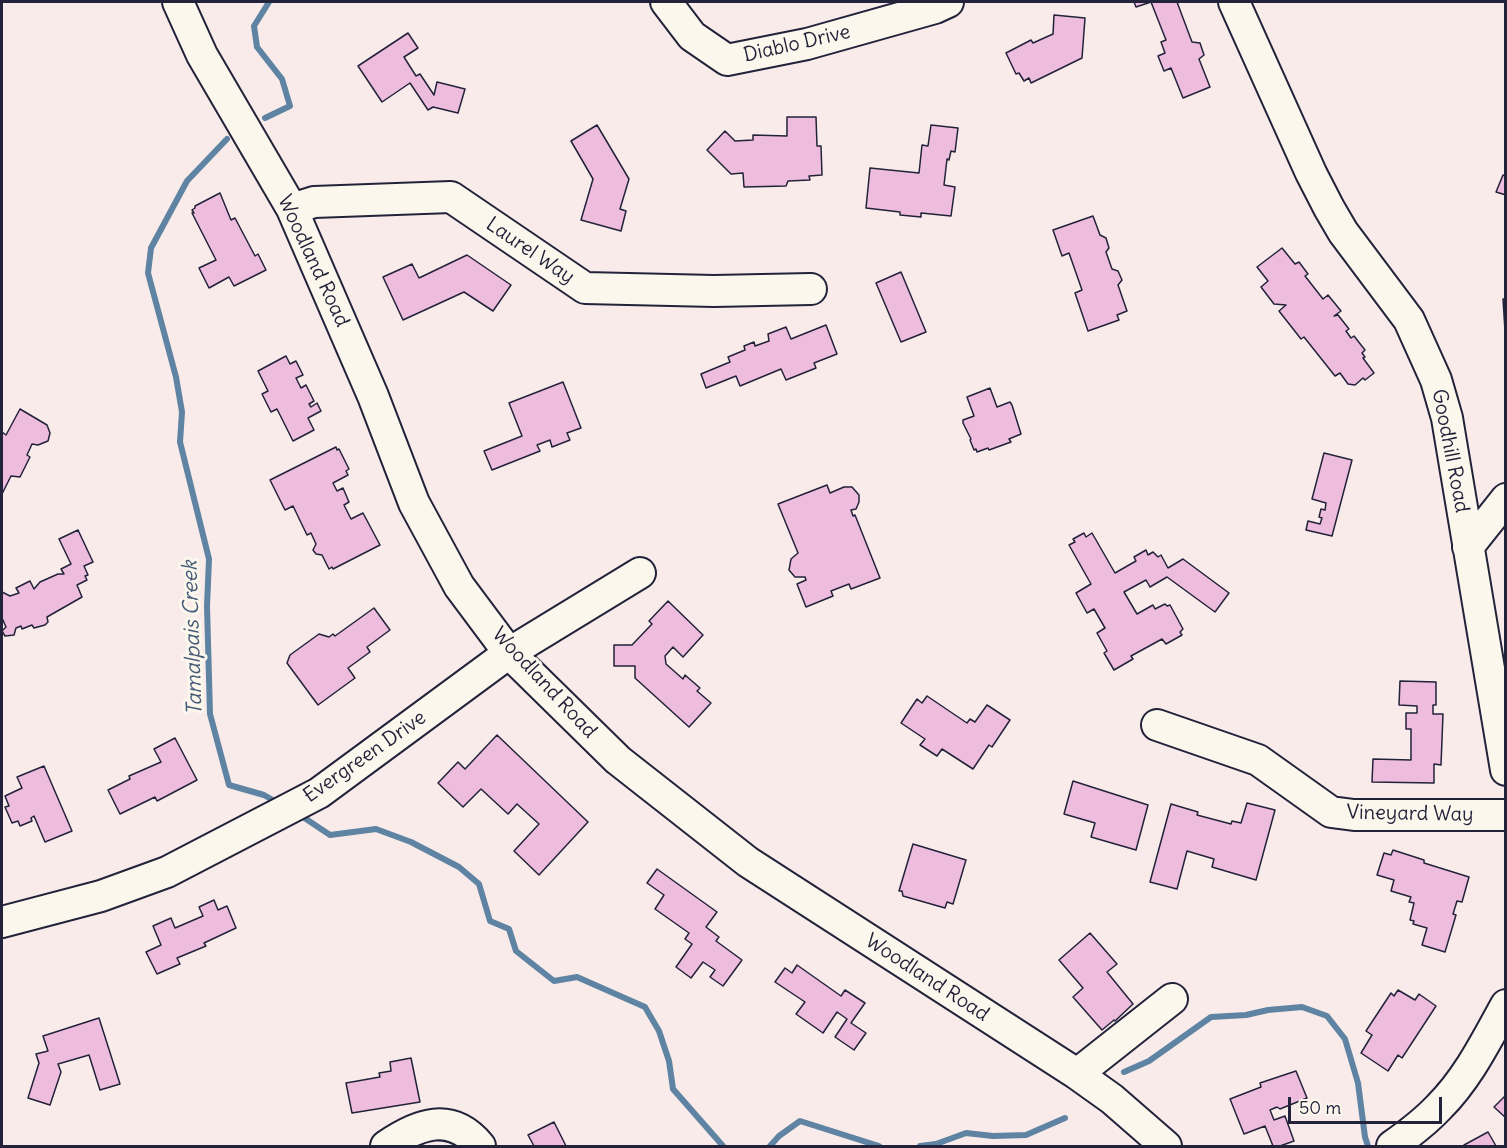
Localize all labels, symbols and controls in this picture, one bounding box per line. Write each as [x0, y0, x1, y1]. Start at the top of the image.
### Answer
street label: Diablo Drive [741, 20, 853, 68]
street label: Woodland Road [272, 191, 354, 331]
street label: Laurel Way [481, 213, 579, 289]
street label: Goodhill Road [1426, 387, 1474, 515]
water label: Tamalpais Creek [178, 560, 208, 716]
street label: Woodland Road [487, 623, 601, 743]
street label: Evergreen Drive [299, 706, 431, 808]
street label: Vineyard Way [1346, 801, 1474, 827]
street label: Woodland Road [861, 929, 993, 1027]
scale bar [1291, 1085, 1446, 1123]
text: 50 m [1299, 1096, 1341, 1119]

